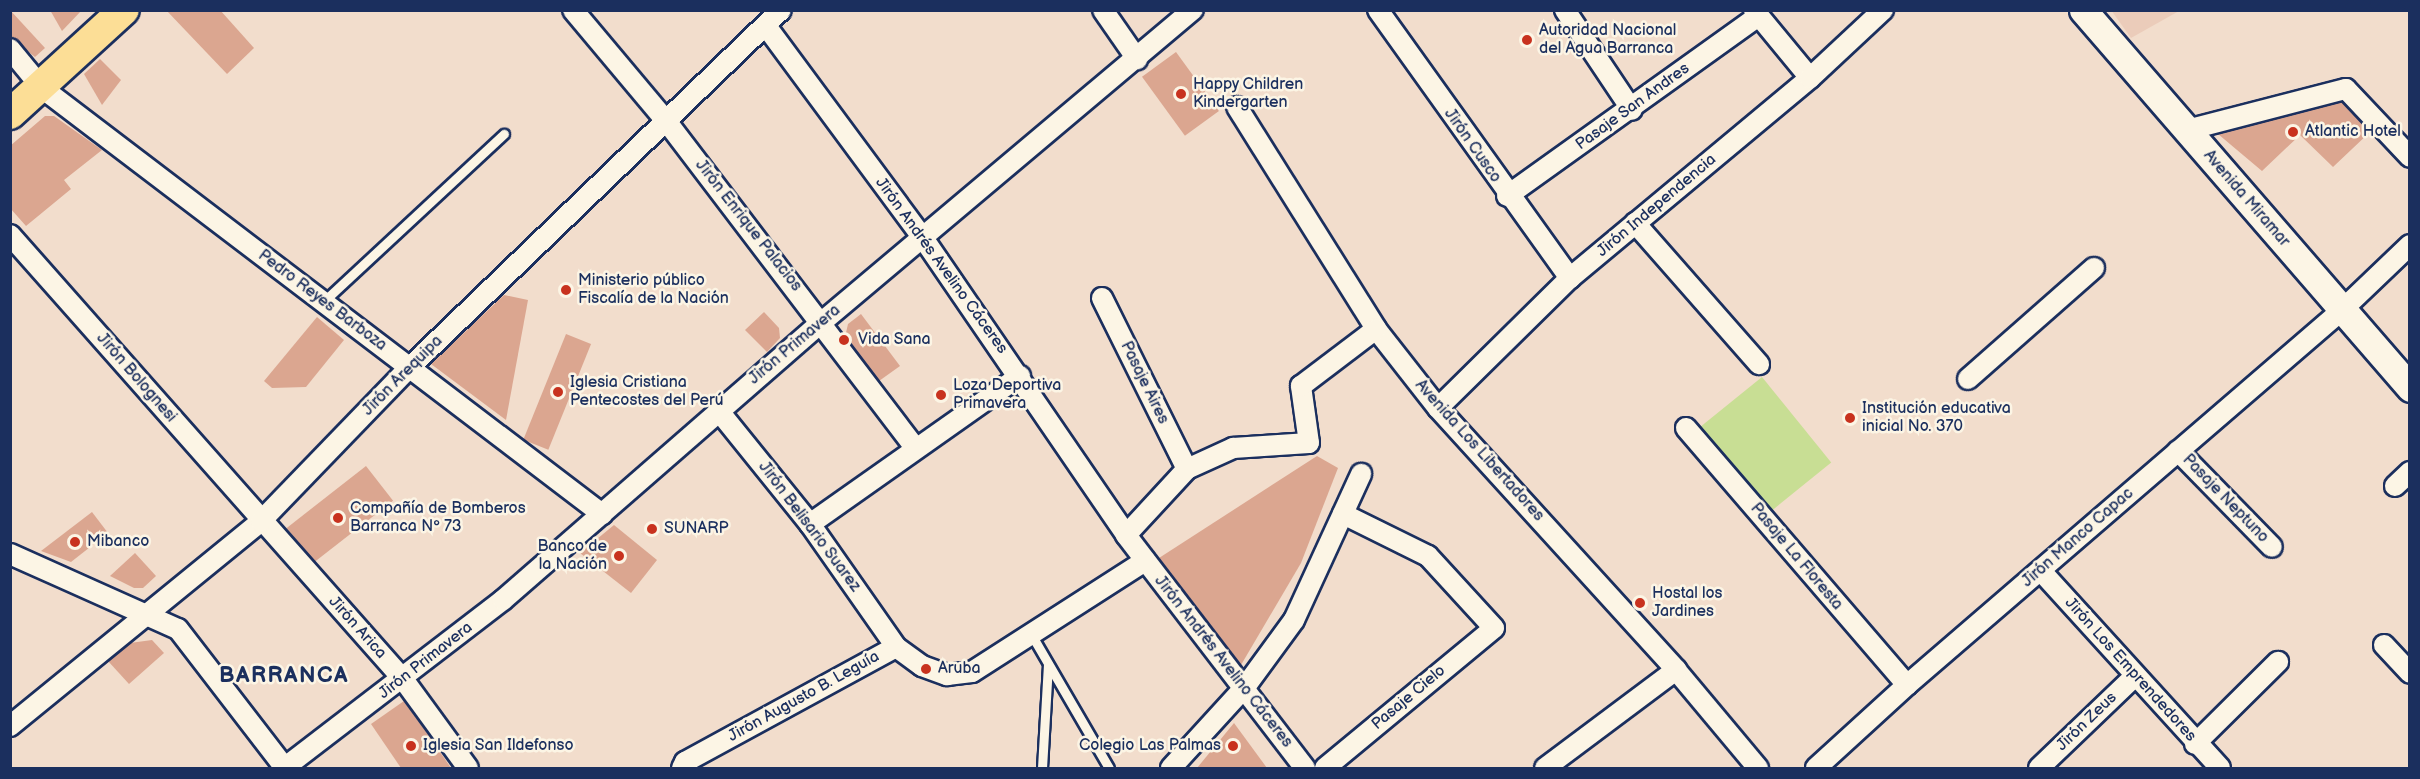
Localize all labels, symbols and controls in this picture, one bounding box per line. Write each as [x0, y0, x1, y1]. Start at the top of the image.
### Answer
place label: Autoridad Nacional del Agua Barranca [1539, 21, 1676, 59]
marker: Autoridad Nacional del Agua Barranca [1520, 33, 1534, 47]
street label: Pasaje San Andres [1572, 59, 1694, 155]
place label: Happy Children Kindergarten [1193, 75, 1304, 113]
marker: Happy Children Kindergarten [1174, 87, 1188, 101]
street label: Jirón Cusco [1439, 105, 1505, 187]
place label: Atlantic Hotel [2305, 122, 2401, 142]
marker: Atlantic Hotel [2286, 125, 2300, 139]
street label: Avenida Miramar [2199, 147, 2293, 251]
street label: Jirón Independencia [1593, 151, 1721, 261]
street label: Jirón Enrique Palacios [691, 156, 805, 296]
street label: Jirón Andrés Avelino Cáceres [871, 174, 1011, 358]
street label: Pedro Reyes Barboza [254, 246, 390, 356]
place label: Ministerio público Fiscalía de la Nación [578, 271, 729, 309]
marker: Ministerio público Fiscalía de la Nación [559, 283, 573, 297]
street label: Jirón Primavera [745, 301, 845, 389]
street label: Jirón Bolognesi [92, 329, 180, 427]
place label: Vida Sana [858, 330, 931, 350]
marker: Vida Sana [835, 331, 853, 349]
street label: Jirón Arequipa [359, 332, 447, 420]
street label: Pasaje Aires [1116, 339, 1172, 427]
place label: Iglesia Cristiana Pentecostes del Perú [570, 373, 724, 411]
place label: Loza Deportiva Primavera [953, 376, 1061, 414]
street label: Avenida Los Libertadores [1410, 376, 1548, 526]
marker: Iglesia Cristiana Pentecostes del Perú [551, 385, 565, 399]
marker: Loza Deportiva Primavera [934, 388, 948, 402]
place label: Institución educativa inicial No. 370 [1862, 399, 2011, 437]
marker: Institución educativa inicial No. 370 [1843, 411, 1857, 425]
street label: Pasaje Neptuno [2178, 451, 2272, 547]
street label: Jirón Belisario Suarez [754, 458, 864, 596]
street label: Jirón Manco Capac [2018, 484, 2138, 592]
place label: Compañía de Bomberos Barranca Nº 73 [350, 499, 526, 537]
street label: Pasaje La Floresta [1746, 500, 1846, 614]
marker: Compañía de Bomberos Barranca Nº 73 [331, 511, 345, 525]
place label: SUNARP [664, 519, 729, 539]
marker: SUNARP [645, 522, 659, 536]
place label: Mibanco [87, 532, 149, 552]
marker: Mibanco [68, 535, 82, 549]
place label: Banco de la Nación [537, 537, 607, 575]
marker: Banco de la Nación [612, 549, 626, 563]
street label: Jirón Andrés Avelino Cáceres [1150, 572, 1296, 752]
place label: Hostal los Jardines [1652, 584, 1723, 622]
street label: Jirón Arica [324, 593, 390, 663]
street label: Jirón Los Emprendedores [2060, 594, 2200, 746]
marker: Hostal los Jardines [1633, 596, 1647, 610]
street label: Jirón Primavera [375, 618, 477, 704]
street label: Jirón Augusto B. Leguía [725, 647, 883, 747]
place label: Aruba [938, 659, 981, 679]
marker: Aruba [919, 662, 933, 676]
street label: Pasaje Cielo [1368, 662, 1450, 734]
district label: BARRANCA [219, 663, 349, 689]
street label: Jirón Zeus [2053, 689, 2121, 755]
place label: Iglesia San Ildefonso [423, 736, 574, 756]
place label: Colegio Las Palmas [1079, 736, 1221, 756]
marker: Iglesia San Ildefonso [404, 739, 418, 753]
marker: Colegio Las Palmas [1226, 739, 1240, 753]

